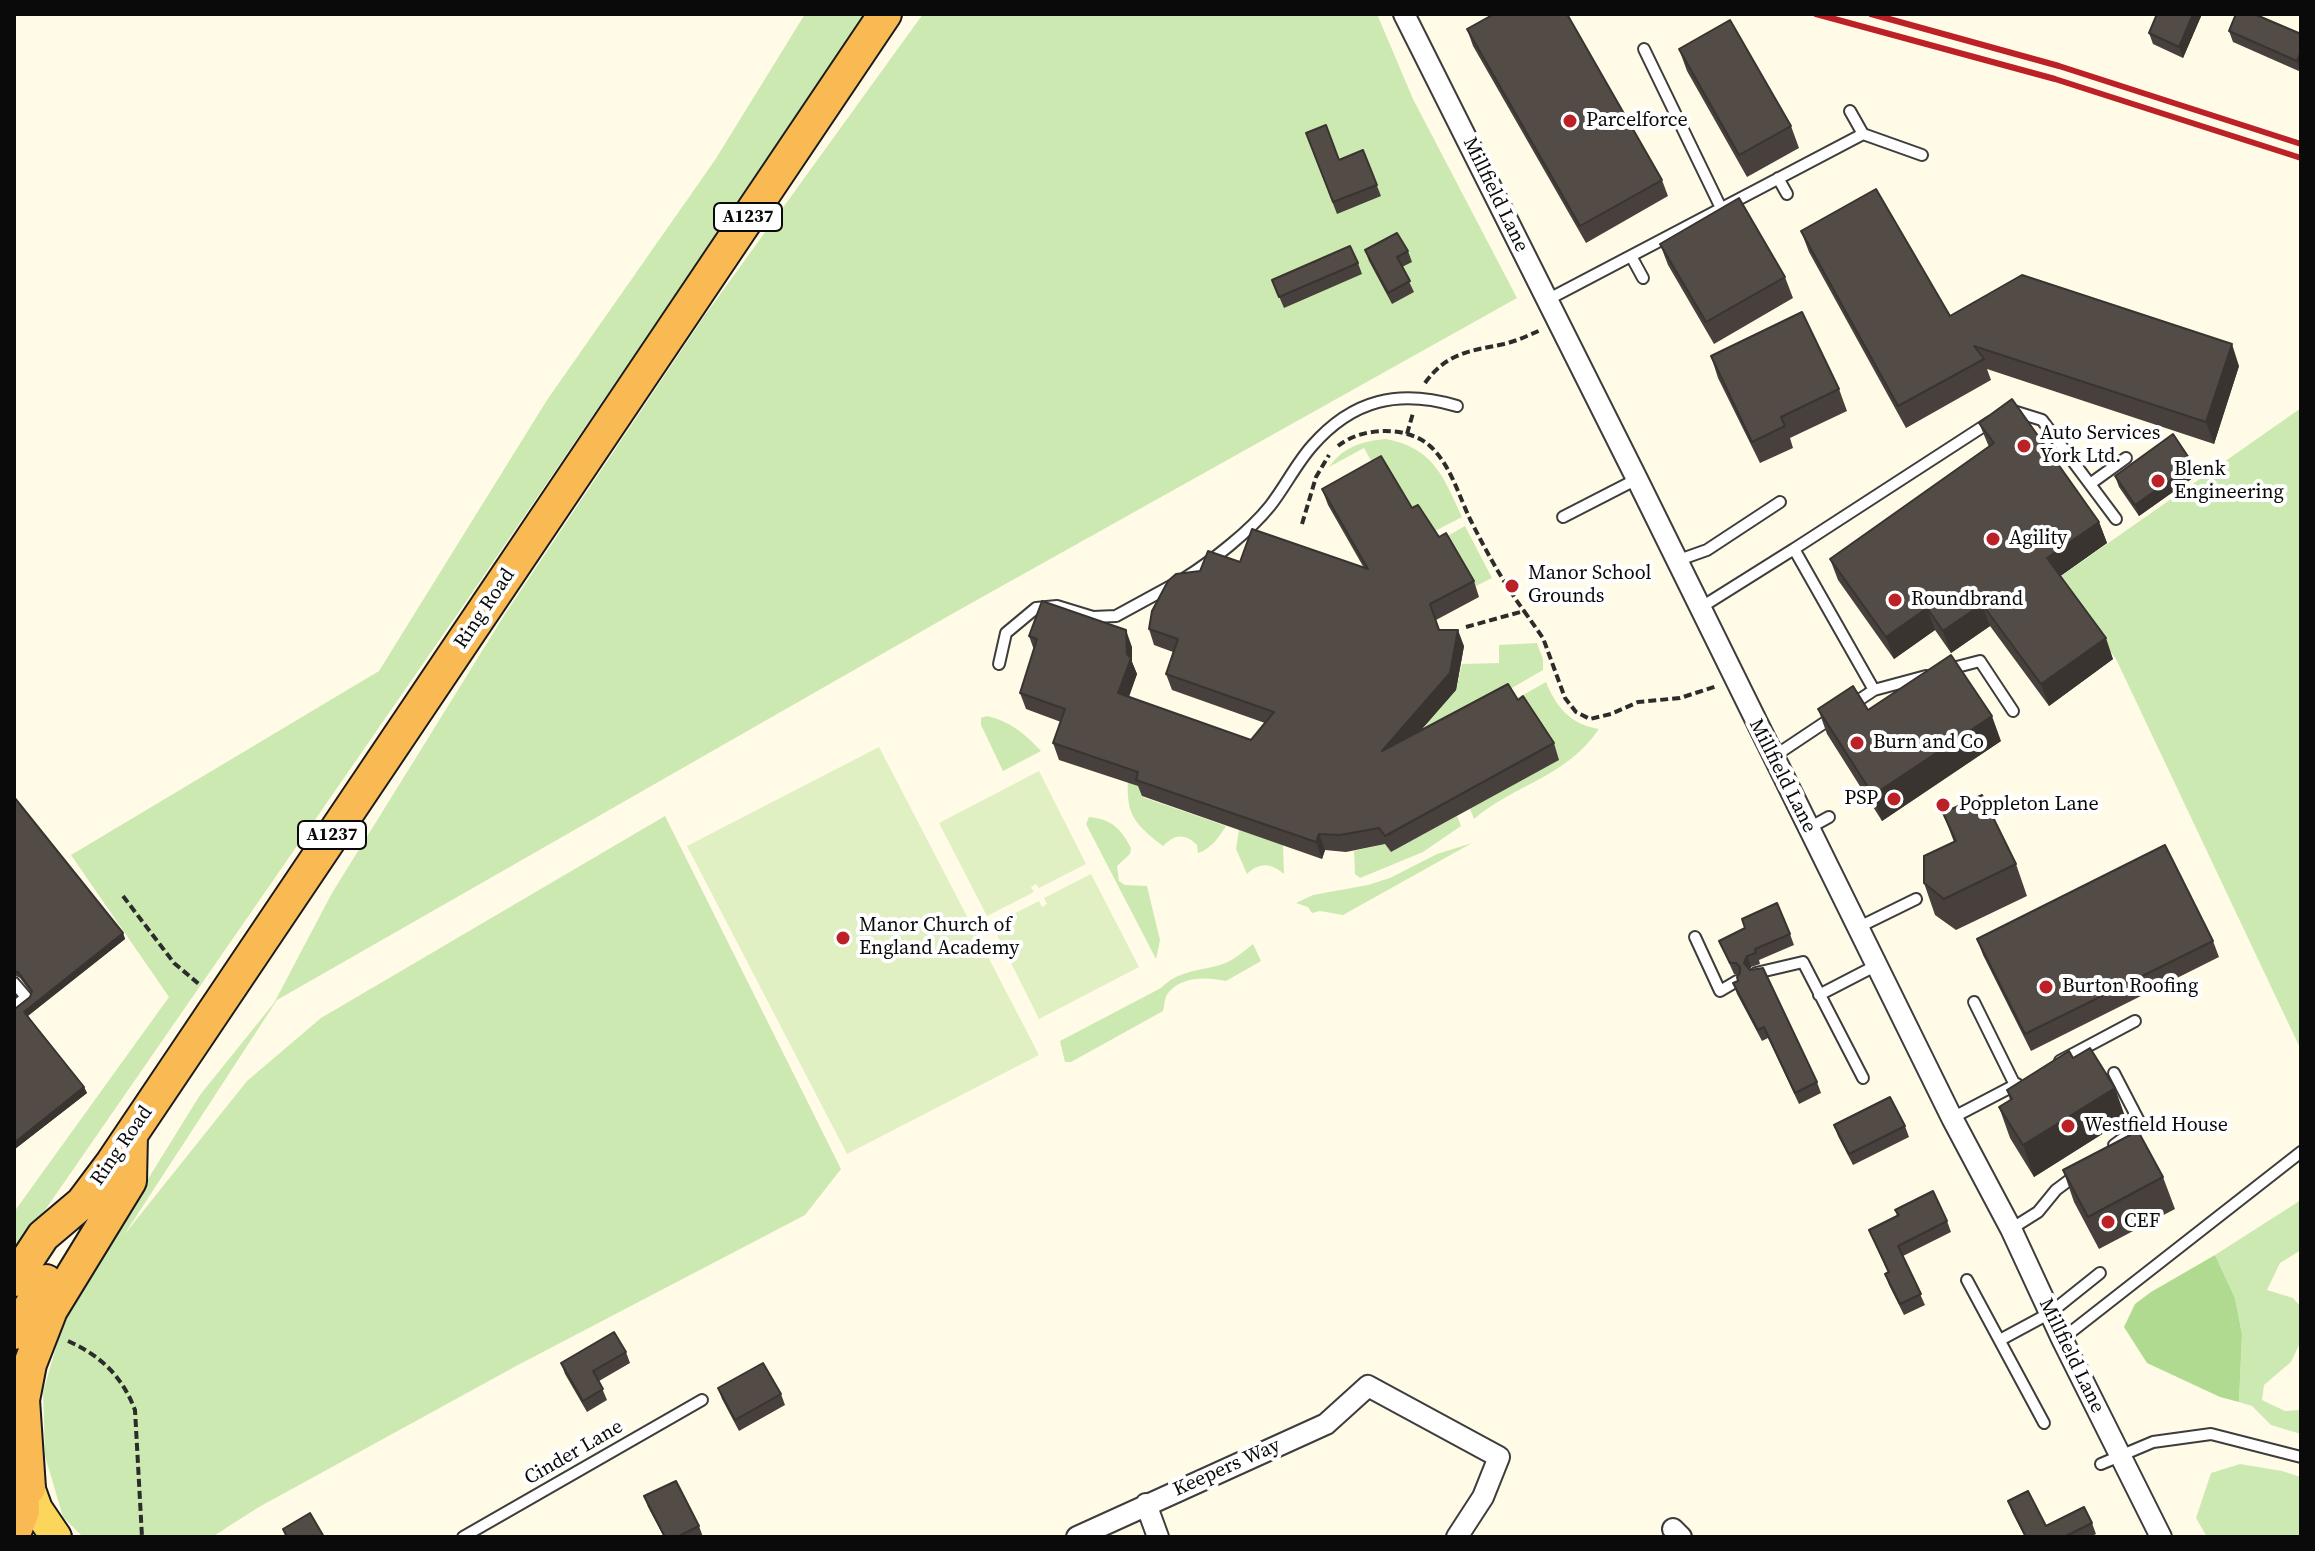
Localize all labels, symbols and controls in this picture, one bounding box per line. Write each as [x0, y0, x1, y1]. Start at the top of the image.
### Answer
place label: Parcelforce [1586, 109, 1688, 133]
marker: Parcelforce [1561, 112, 1579, 130]
street label: Millfield Lane [1457, 134, 1533, 256]
road number: A1237 [714, 203, 782, 231]
place label: Auto Services York Ltd. [2040, 422, 2160, 469]
marker: Auto Services York Ltd. [2015, 437, 2033, 455]
place label: Blenk Engineering [2174, 458, 2284, 505]
marker: Blenk Engineering [2149, 472, 2167, 490]
place label: Agility [2009, 527, 2067, 551]
marker: Agility [1984, 530, 2002, 548]
place label: Manor School Grounds [1528, 562, 1651, 609]
street label: Ring Road [449, 564, 521, 654]
marker: Manor School Grounds [1503, 577, 1521, 595]
place label: Roundbrand [1911, 588, 2023, 612]
marker: Roundbrand [1886, 591, 1904, 609]
street label: Millfield Lane [1743, 715, 1821, 837]
place label: Burn and Co [1873, 731, 1984, 755]
marker: Burn and Co [1848, 734, 1866, 752]
place label: PSP [1844, 787, 1878, 811]
marker: PSP [1885, 790, 1903, 808]
place label: Poppleton Lane [1959, 793, 2099, 817]
marker: Poppleton Lane [1934, 796, 1952, 814]
road number: A1237 [298, 821, 366, 849]
place label: Manor Church of England Academy [859, 914, 1019, 961]
marker: Manor Church of England Academy [834, 929, 852, 947]
place label: Burton Roofing [2062, 975, 2198, 999]
marker: Burton Roofing [2037, 978, 2055, 996]
street label: Ring Road [86, 1102, 158, 1190]
place label: Westfield House [2084, 1114, 2228, 1138]
marker: Westfield House [2059, 1117, 2077, 1135]
place label: CEF [2124, 1210, 2160, 1234]
marker: CEF [2099, 1213, 2117, 1231]
street label: Millfield Lane [2033, 1295, 2109, 1417]
street label: Cinder Lane [521, 1415, 627, 1491]
street label: Keepers Way [1170, 1434, 1284, 1502]

